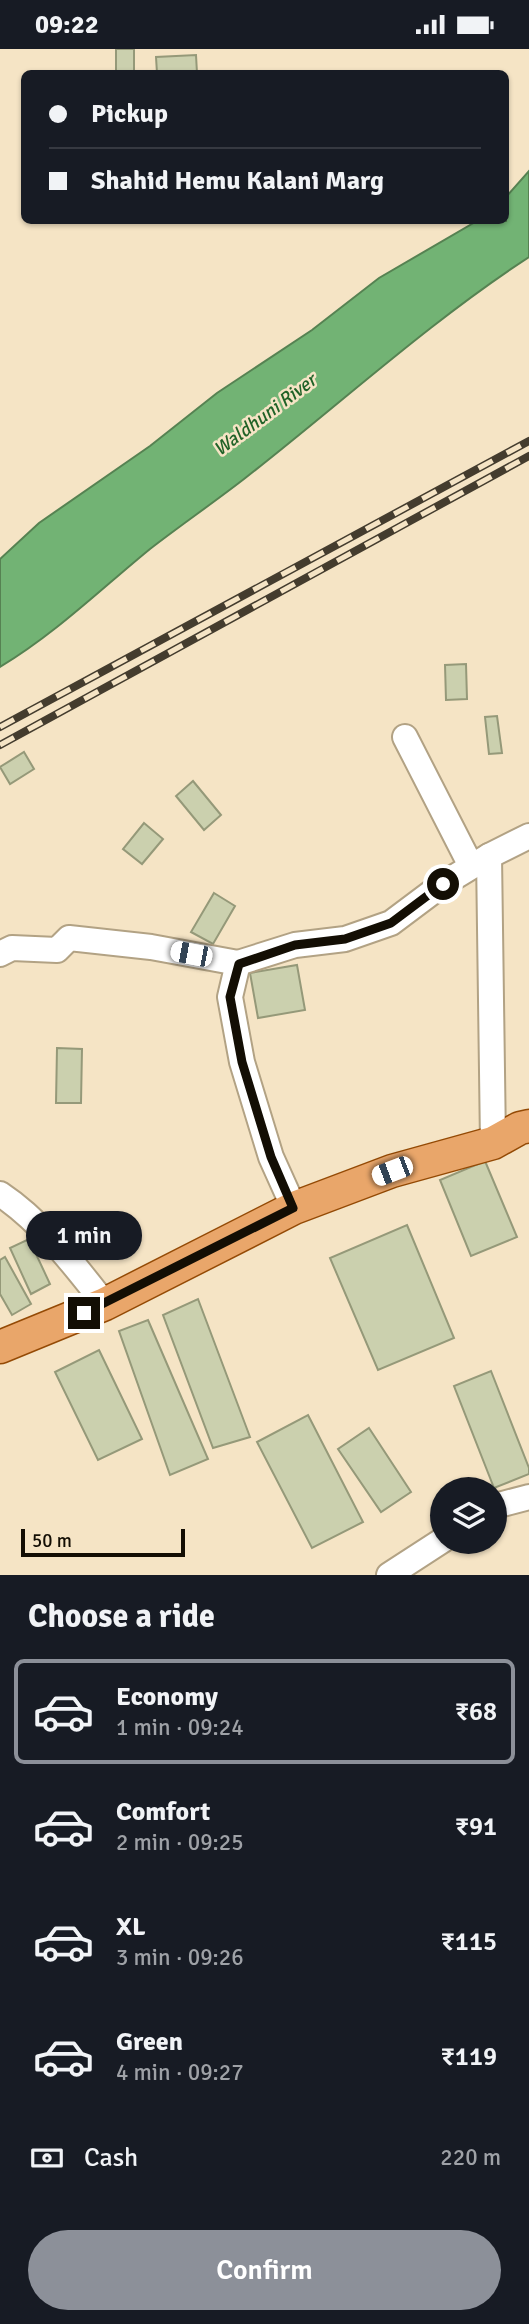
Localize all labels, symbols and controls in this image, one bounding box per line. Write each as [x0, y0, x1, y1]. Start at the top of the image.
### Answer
text: 09:22 [35, 9, 99, 41]
text: Pickup [91, 98, 168, 130]
text: Shahid Hemu Kalani Marg [91, 165, 384, 197]
water label: Waldhuni River [209, 367, 323, 461]
route start [427, 868, 459, 900]
car [169, 940, 214, 968]
car [369, 1154, 416, 1188]
callout: 1 min [26, 1211, 142, 1261]
text: 1 min [56, 1221, 112, 1250]
route end [68, 1297, 100, 1329]
map controls [430, 1477, 507, 1554]
button: layers [430, 1477, 507, 1554]
scale bar [21, 1526, 186, 1558]
text: 50 m [32, 1529, 72, 1553]
text: Choose a ride [28, 1597, 215, 1636]
icon: car [32, 1680, 95, 1743]
text: Economy [116, 1681, 218, 1713]
text: ₹68 [455, 1696, 497, 1728]
text: 1 min · 09:24 [116, 1713, 244, 1742]
icon: car [32, 1795, 95, 1858]
text: Comfort [116, 1796, 210, 1828]
text: ₹91 [455, 1811, 497, 1843]
text: 2 min · 09:25 [116, 1828, 244, 1857]
icon: car [32, 1910, 95, 1973]
text: XL [116, 1911, 146, 1943]
text: ₹115 [441, 1926, 497, 1958]
text: 3 min · 09:26 [116, 1943, 244, 1972]
icon: car [32, 2025, 95, 2088]
text: Green [116, 2026, 183, 2058]
text: ₹119 [441, 2041, 497, 2073]
text: 4 min · 09:27 [116, 2058, 244, 2087]
icon: cash [28, 2139, 66, 2177]
text: Cash [84, 2142, 138, 2174]
text: 220 m [440, 2143, 501, 2172]
button: Confirm [28, 2230, 501, 2310]

